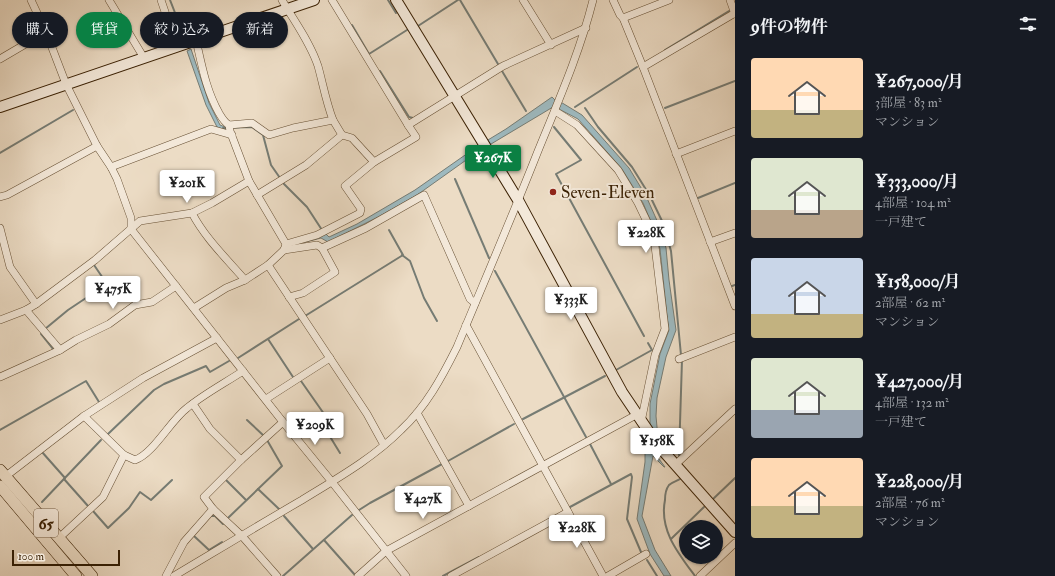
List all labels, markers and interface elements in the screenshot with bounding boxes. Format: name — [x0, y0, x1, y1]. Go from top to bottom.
chip: 購入 — [12, 12, 68, 48]
chip: 賃貸 — [76, 12, 132, 48]
chip: 絞り込み — [140, 12, 224, 48]
chip: 新着 — [232, 12, 288, 48]
icon: filters — [1017, 13, 1039, 35]
text: 9件の物件 — [751, 16, 828, 37]
text: ¥267,000/月 — [875, 71, 964, 92]
icon: home — [783, 74, 831, 122]
text: 3部屋 · 83 m² — [875, 95, 942, 111]
text: マンション — [875, 114, 939, 130]
pin: ¥267K — [465, 145, 521, 179]
text: ¥267K — [474, 150, 512, 166]
pin: ¥201K — [159, 170, 215, 204]
text: ¥333,000/月 — [875, 171, 959, 192]
icon: home — [783, 174, 831, 222]
text: ¥201K — [169, 175, 205, 191]
place label: Seven-Eleven — [561, 182, 655, 203]
marker: Seven-Eleven — [548, 187, 558, 197]
text: 4部屋 · 104 m² — [875, 195, 951, 211]
text: 一戸建て — [875, 214, 927, 230]
pin: ¥228K — [618, 220, 674, 254]
text: ¥228K — [627, 225, 665, 241]
text: ¥158,000/月 — [875, 271, 961, 292]
icon: home — [783, 274, 831, 322]
pin: ¥475K — [85, 276, 141, 310]
text: ¥475K — [94, 281, 132, 297]
pin: ¥333K — [543, 287, 599, 321]
text: ¥333K — [554, 292, 588, 308]
text: 2部屋 · 62 m² — [875, 295, 945, 311]
text: マンション — [875, 314, 939, 330]
text: ¥427,000/月 — [875, 371, 965, 392]
icon: home — [783, 374, 831, 422]
text: 4部屋 · 132 m² — [875, 395, 949, 411]
pin: ¥209K — [287, 412, 343, 446]
text: 一戸建て — [875, 414, 927, 430]
text: ¥209K — [296, 417, 334, 433]
pin: ¥158K — [629, 428, 685, 462]
text: ¥158K — [639, 433, 675, 449]
text: ¥228,000/月 — [875, 471, 965, 492]
icon: home — [783, 474, 831, 522]
pin: ¥427K — [395, 486, 451, 520]
text: ¥427K — [404, 491, 442, 507]
text: 2部屋 · 76 m² — [875, 495, 945, 511]
road number: 65 — [34, 509, 58, 537]
text: マンション — [875, 514, 939, 530]
pin: ¥228K — [549, 515, 605, 549]
text: ¥228K — [558, 520, 596, 536]
map controls — [679, 520, 723, 564]
button: layers — [679, 520, 723, 564]
scale bar — [12, 548, 120, 567]
text: 100 m — [18, 550, 44, 563]

